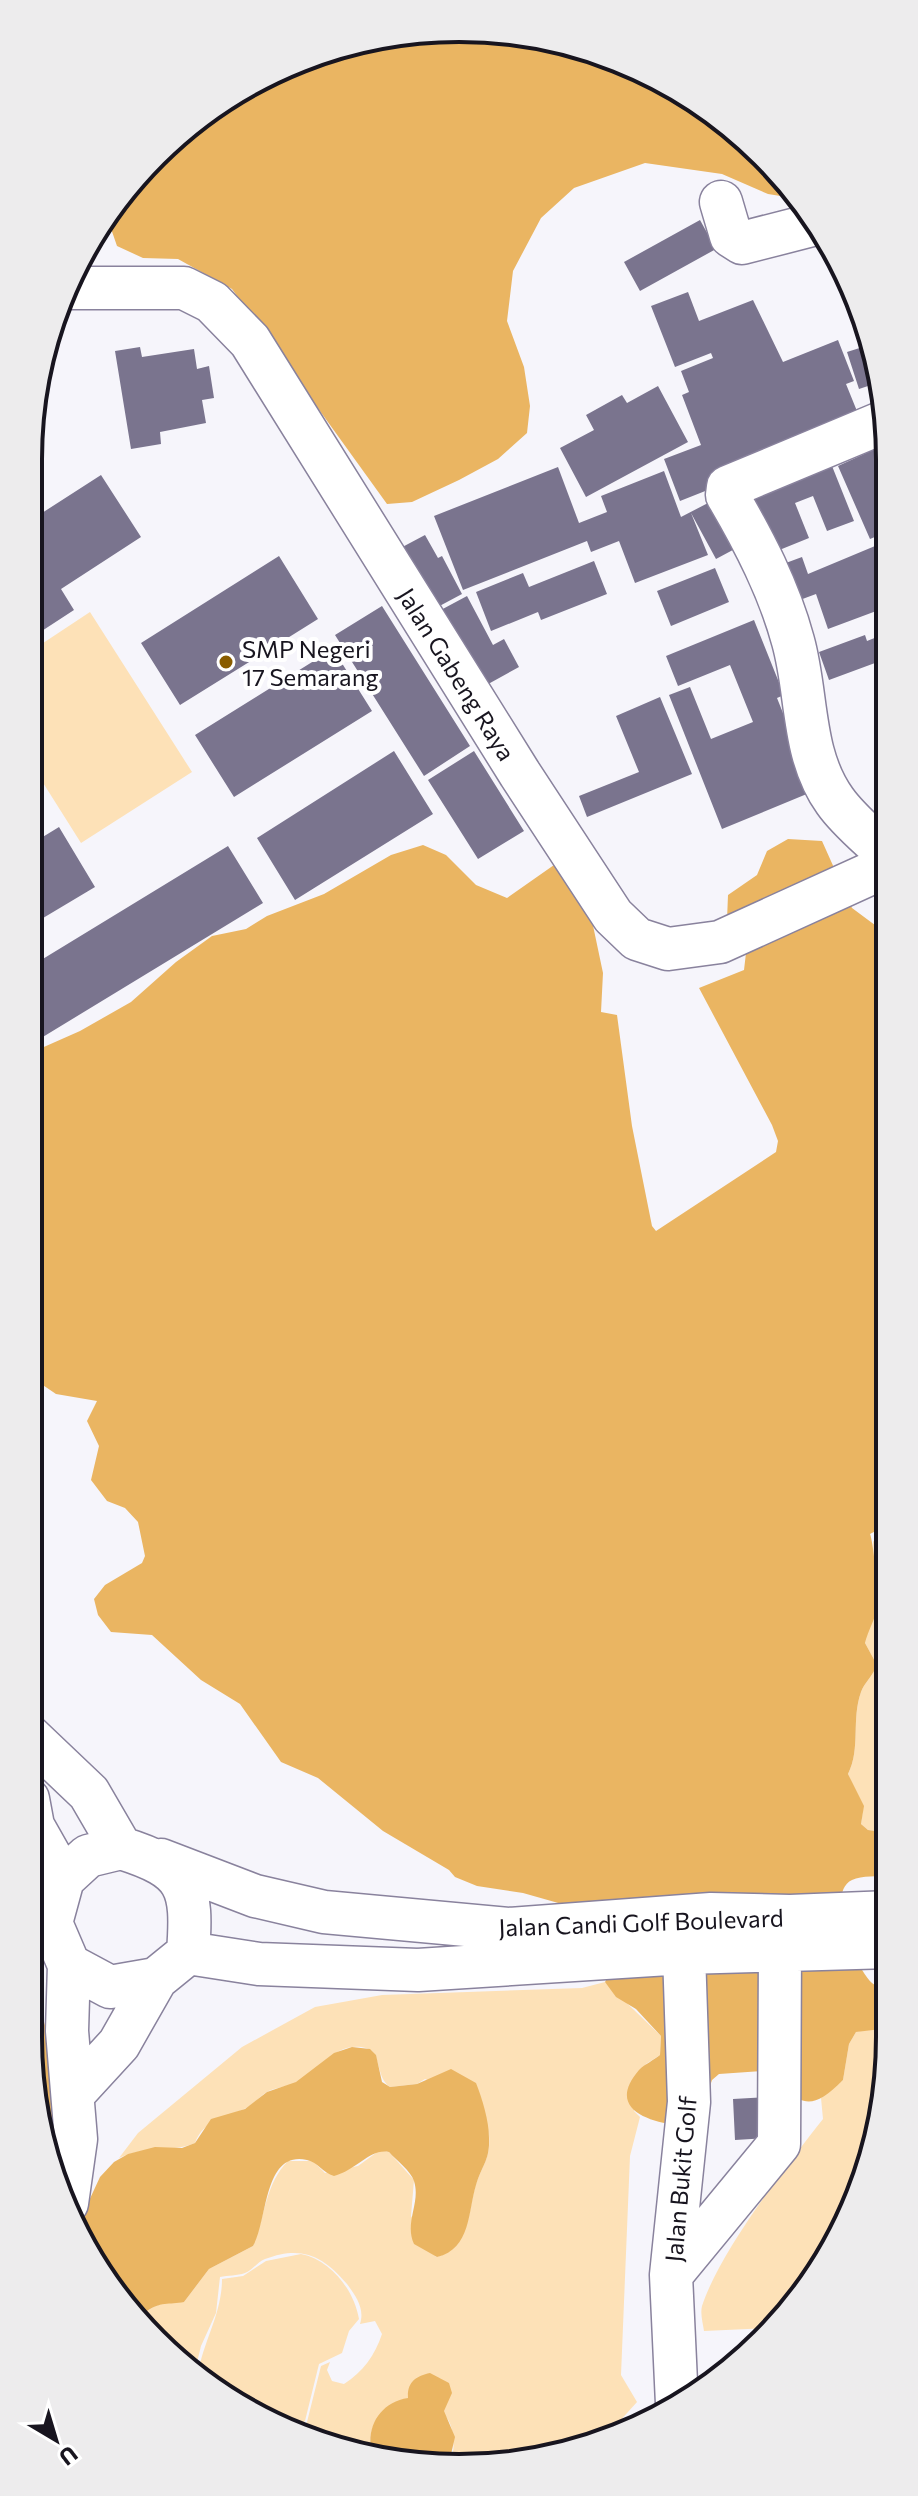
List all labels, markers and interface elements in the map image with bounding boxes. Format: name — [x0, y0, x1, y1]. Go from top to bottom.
street label: Jalan Gabeng Raya — [392, 582, 522, 766]
place label: SMP Negeri 17 Semarang — [242, 634, 378, 691]
marker: SMP Negeri 17 Semarang — [217, 653, 235, 671]
street label: Jalan Candi Golf Boulevard — [498, 1903, 784, 1941]
street label: Jalan Bukit Golf — [658, 2094, 702, 2263]
north arrow — [16, 2400, 96, 2480]
text: U — [54, 2441, 83, 2472]

